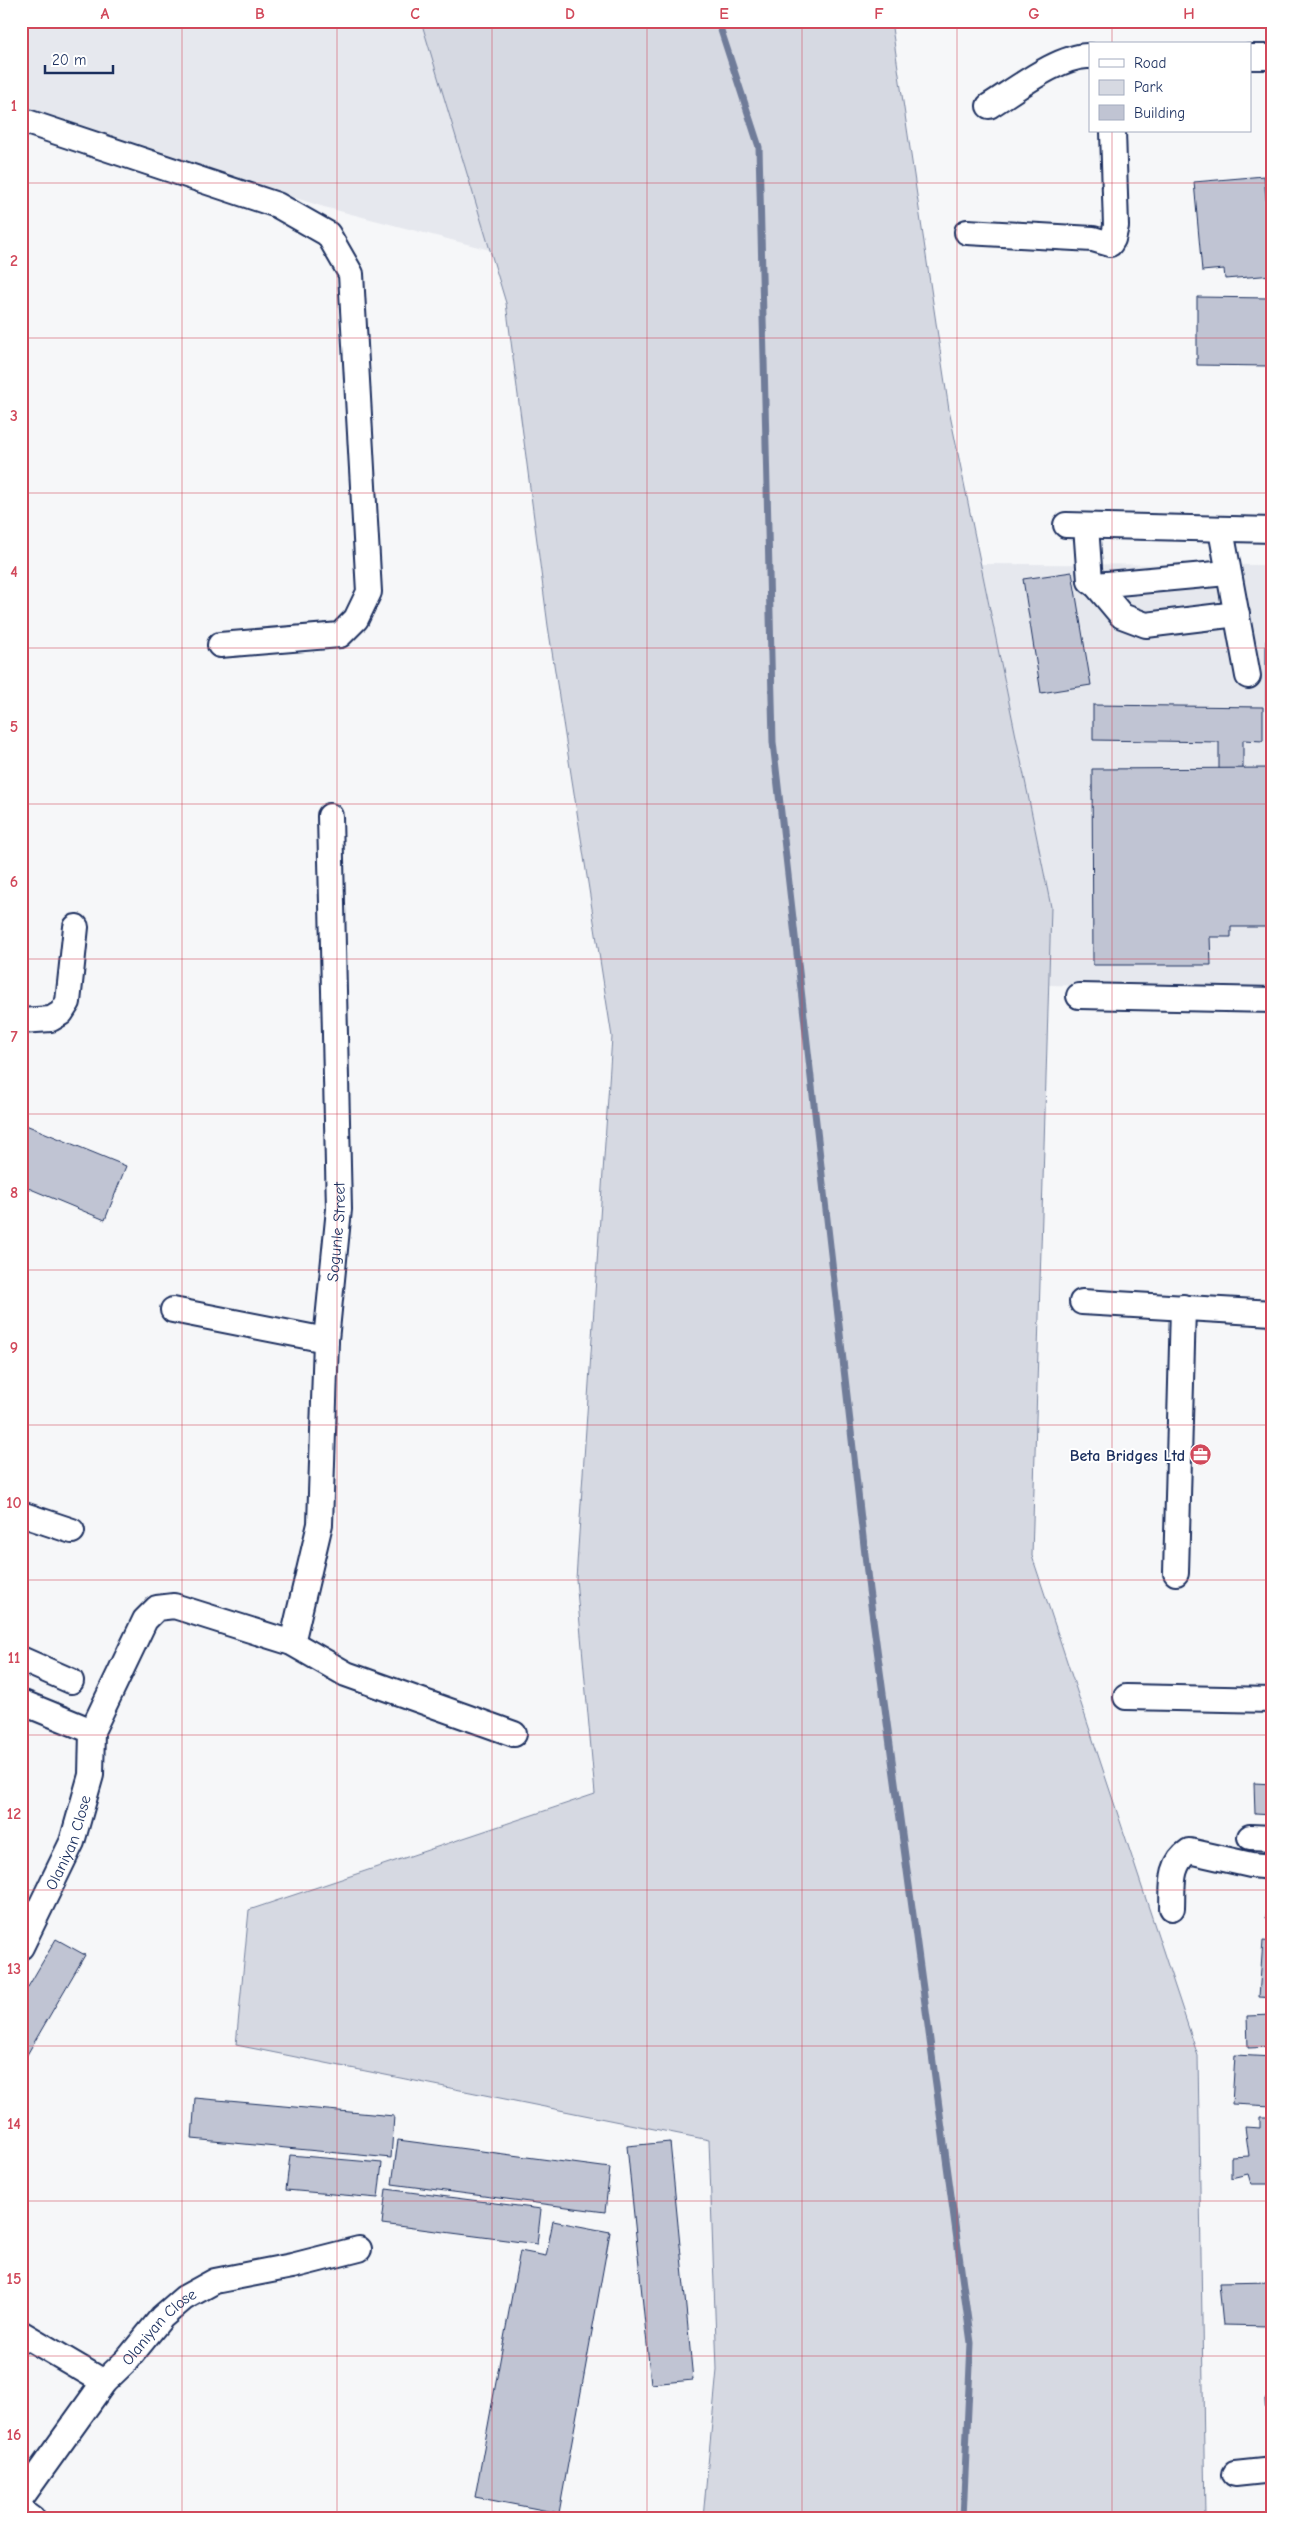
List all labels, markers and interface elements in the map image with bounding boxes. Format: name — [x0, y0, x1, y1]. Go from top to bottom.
text: A — [101, 5, 110, 23]
text: B — [255, 5, 265, 23]
text: C — [410, 5, 420, 23]
text: D — [565, 5, 575, 23]
text: E — [719, 5, 729, 23]
text: F — [874, 5, 884, 23]
text: G — [1028, 5, 1040, 23]
text: H — [1183, 5, 1195, 23]
scale bar — [45, 42, 112, 74]
legend — [1089, 42, 1252, 132]
text: 20 m — [52, 51, 86, 69]
text: Road — [1134, 54, 1166, 72]
text: Park — [1134, 78, 1163, 96]
text: 1 — [11, 97, 17, 115]
text: Building — [1134, 104, 1185, 122]
text: 2 — [10, 252, 18, 270]
text: 3 — [10, 407, 18, 425]
text: 4 — [10, 563, 18, 581]
text: 5 — [10, 718, 18, 736]
text: 6 — [10, 873, 18, 891]
text: 7 — [10, 1028, 18, 1046]
street label: Sogunle Street — [324, 1181, 349, 1283]
text: 8 — [10, 1184, 18, 1202]
text: 9 — [10, 1339, 18, 1357]
office icon: Beta Bridges Ltd — [1189, 1443, 1213, 1467]
place label: Beta Bridges Ltd — [1070, 1447, 1185, 1465]
text: 10 — [6, 1494, 22, 1512]
text: 11 — [8, 1649, 20, 1667]
street label: Olaniyan Close — [42, 1793, 95, 1893]
text: 12 — [7, 1805, 21, 1823]
text: 13 — [7, 1960, 21, 1978]
text: 14 — [7, 2115, 21, 2133]
text: 15 — [7, 2270, 21, 2288]
street label: Olaniyan Close — [119, 2285, 199, 2369]
text: 16 — [7, 2426, 21, 2444]

